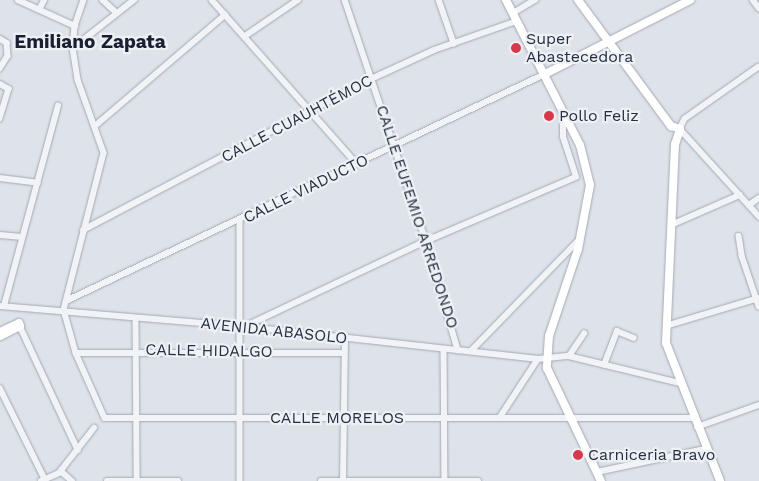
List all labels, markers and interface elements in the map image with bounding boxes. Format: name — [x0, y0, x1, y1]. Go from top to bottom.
place label: Super Abastecedora — [526, 29, 633, 67]
district label: Emiliano Zapata — [14, 31, 166, 53]
marker: Super Abastecedora — [510, 42, 522, 54]
street label: CALLE CUAUHTÉMOC — [218, 71, 376, 167]
street label: CALLE EUFEMIO ARREDONDO — [372, 103, 462, 331]
place label: Pollo Feliz — [559, 106, 639, 126]
marker: Pollo Feliz — [543, 110, 555, 122]
street label: CALLE VIADUCTO — [240, 150, 372, 228]
street label: AVENIDA ABASOLO — [199, 314, 349, 348]
street label: CALLE HIDALGO — [145, 340, 273, 362]
street label: CALLE MORELOS — [270, 408, 404, 428]
place label: Carniceria Bravo — [588, 445, 716, 465]
marker: Carniceria Bravo — [572, 449, 584, 461]

